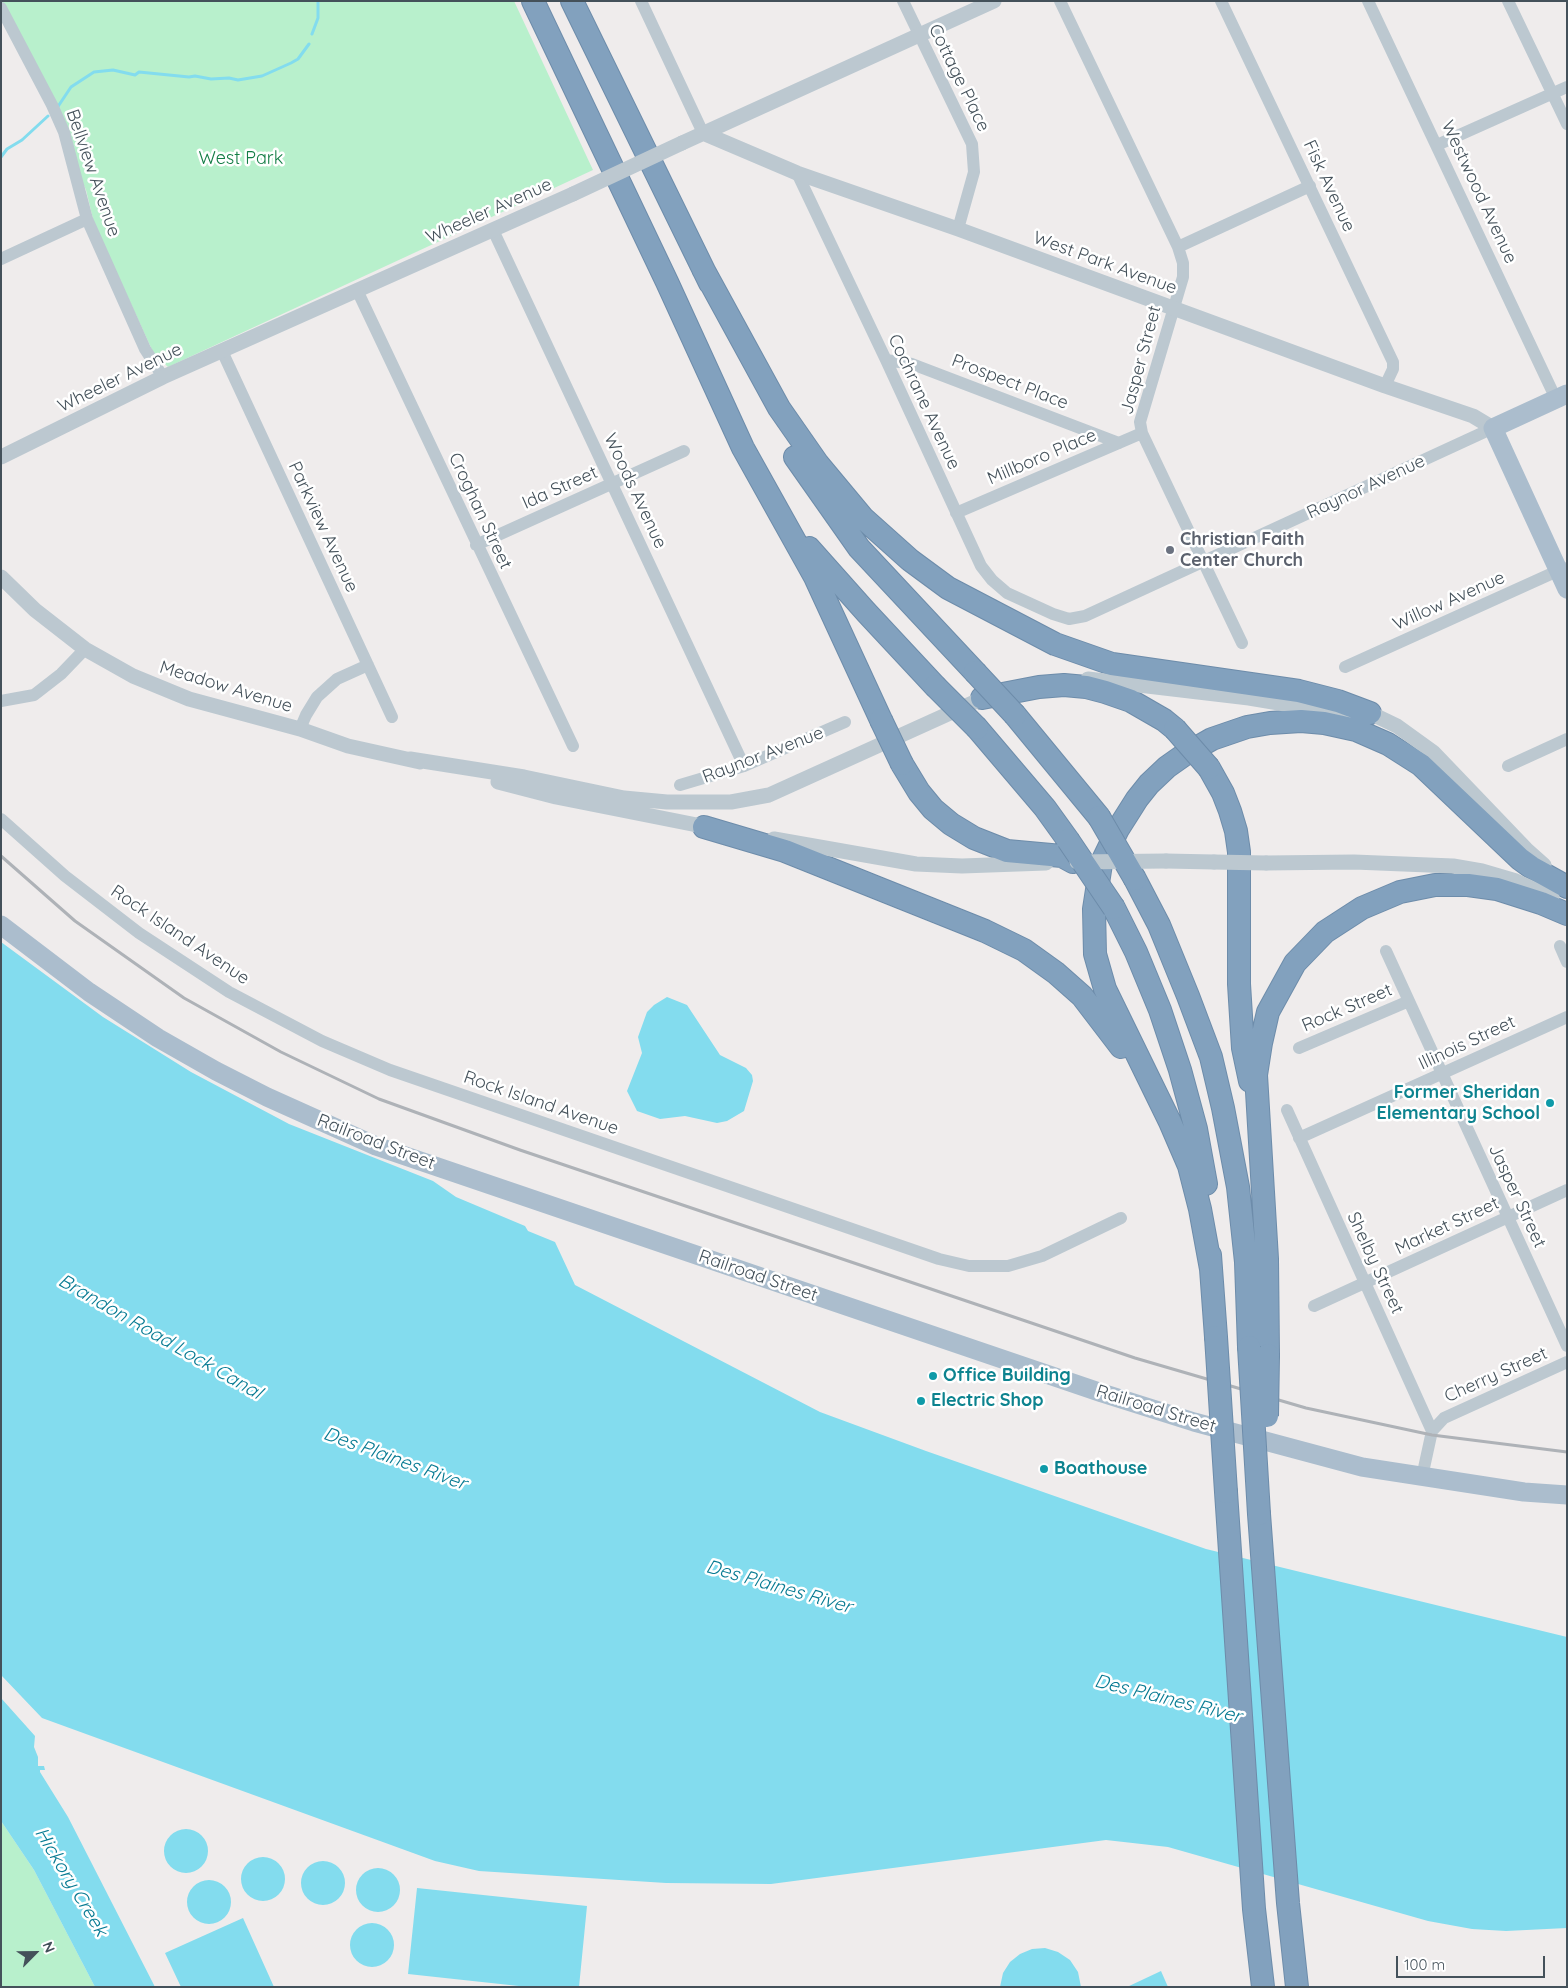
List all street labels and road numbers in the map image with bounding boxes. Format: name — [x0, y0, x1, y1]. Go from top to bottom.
street label: Cottage Place — [924, 21, 994, 135]
street label: Bellview Avenue — [61, 106, 125, 240]
street label: Westwood Avenue — [1436, 117, 1522, 267]
street label: Fisk Avenue — [1298, 137, 1360, 235]
street label: Wheeler Avenue — [423, 174, 555, 248]
street label: West Park Avenue — [1030, 227, 1180, 299]
street label: Jasper Street — [1116, 303, 1166, 417]
street label: Cochrane Avenue — [883, 331, 965, 473]
street label: Wheeler Avenue — [54, 339, 186, 417]
street label: Prospect Place — [949, 350, 1071, 414]
street label: Millboro Place — [984, 424, 1100, 490]
street label: Woods Avenue — [599, 430, 671, 552]
street label: Croghan Street — [444, 449, 516, 573]
street label: Raynor Avenue — [1303, 450, 1429, 524]
street label: Parkview Avenue — [283, 458, 363, 596]
street label: Ida Street — [519, 462, 601, 514]
street label: Willow Avenue — [1390, 567, 1508, 635]
street label: Meadow Avenue — [157, 657, 295, 717]
street label: Raynor Avenue — [699, 722, 827, 788]
street label: Rock Island Avenue — [107, 881, 253, 989]
street label: Rock Street — [1299, 979, 1395, 1037]
street label: Illinois Street — [1415, 1011, 1519, 1075]
street label: Rock Island Avenue — [461, 1066, 621, 1140]
street label: Railroad Street — [314, 1110, 438, 1174]
street label: Jasper Street — [1484, 1141, 1550, 1251]
street label: Market Street — [1392, 1192, 1502, 1260]
street label: Shelby Street — [1342, 1209, 1408, 1317]
street label: Railroad Street — [696, 1246, 820, 1306]
street label: Cherry Street — [1441, 1343, 1551, 1407]
street label: Railroad Street — [1093, 1380, 1219, 1438]

